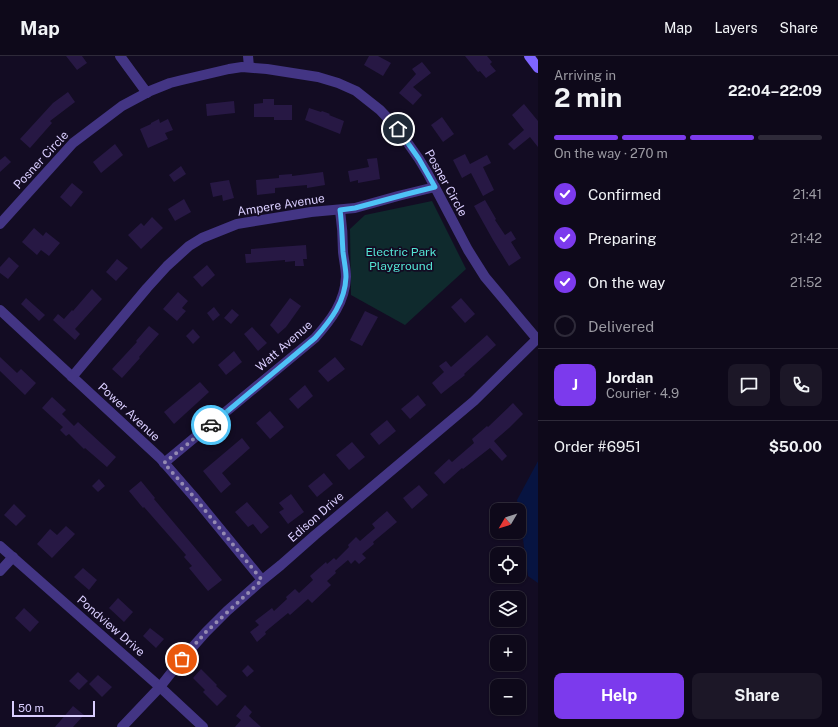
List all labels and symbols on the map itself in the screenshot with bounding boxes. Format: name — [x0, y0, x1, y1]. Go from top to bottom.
pin — [381, 112, 415, 146]
street label: Posner Circle — [11, 128, 72, 192]
street label: Posner Circle — [422, 147, 470, 219]
street label: Ampere Avenue — [236, 191, 326, 219]
park label: Electric Park Playground — [366, 245, 437, 273]
street label: Watt Avenue — [253, 318, 315, 374]
street label: Power Avenue — [95, 380, 163, 444]
courier — [191, 405, 231, 445]
street label: Edison Drive — [285, 489, 347, 545]
north arrow — [490, 503, 526, 539]
street label: Pondview Drive — [74, 593, 148, 659]
pin — [165, 642, 199, 676]
scale bar — [12, 699, 95, 718]

